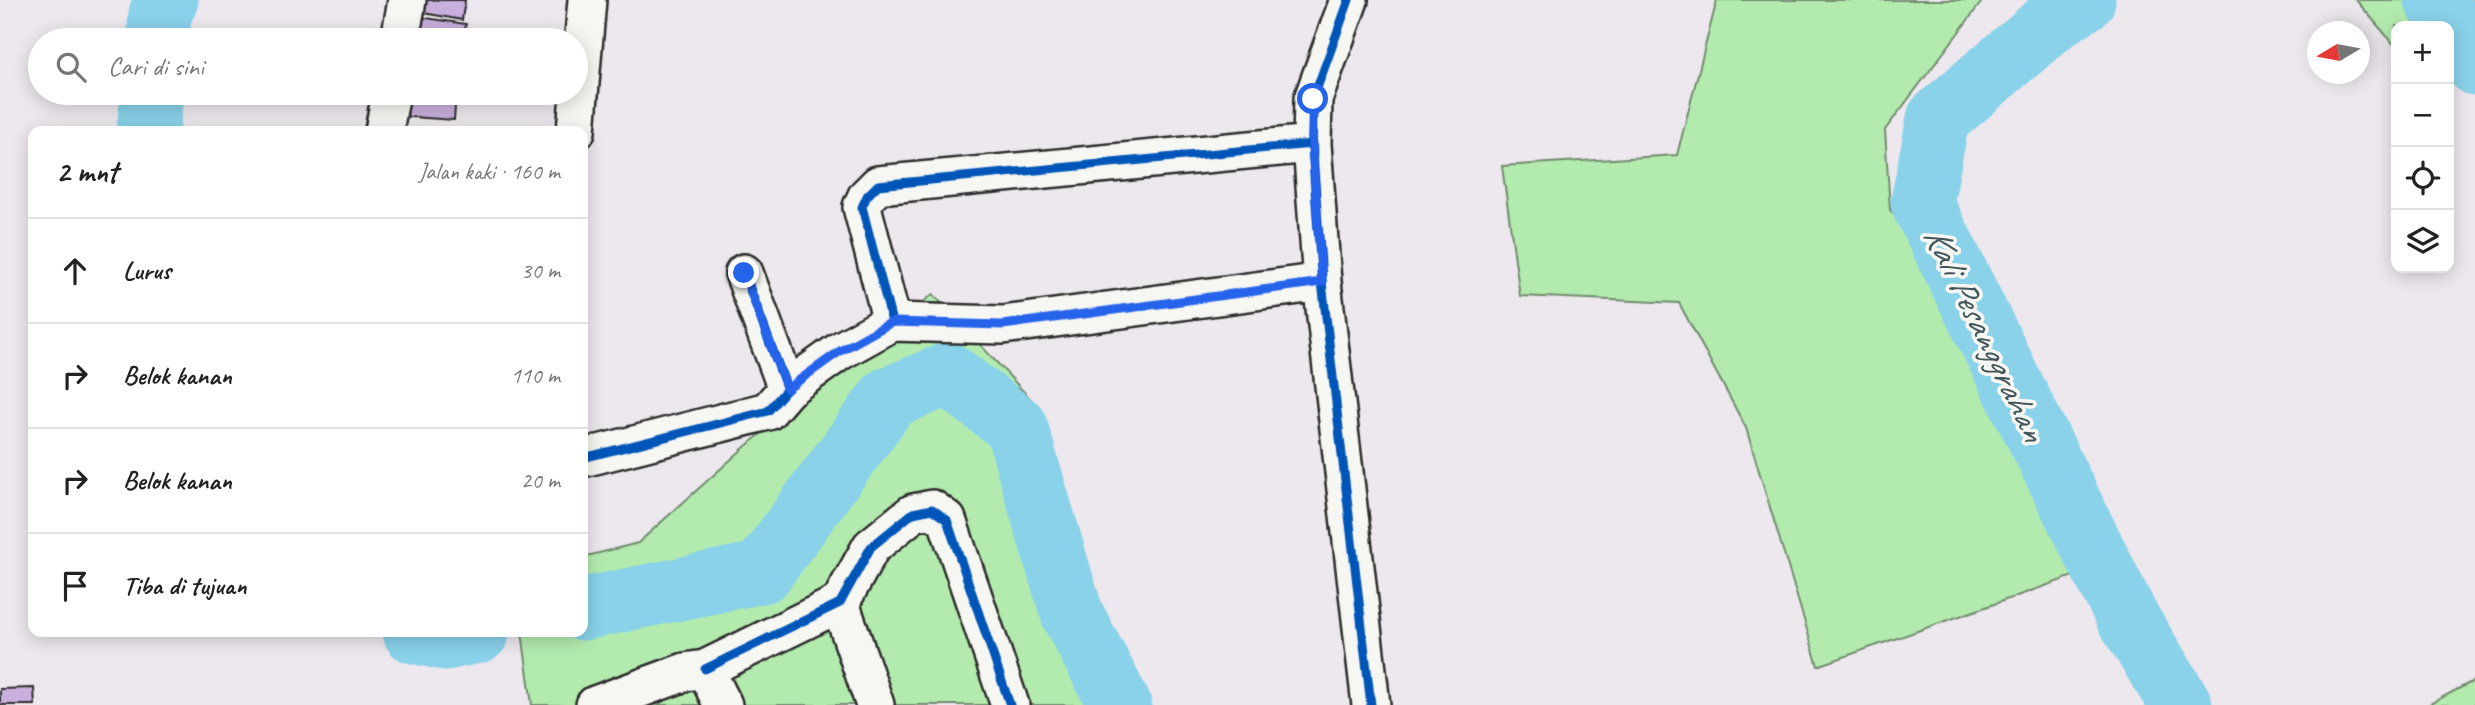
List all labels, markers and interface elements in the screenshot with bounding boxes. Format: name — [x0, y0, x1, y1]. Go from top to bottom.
north arrow — [2307, 21, 2370, 84]
map controls — [2391, 21, 2454, 273]
button: + — [2391, 21, 2454, 84]
search box — [28, 28, 588, 105]
icon: search — [52, 48, 90, 86]
text: Cari di sini — [108, 50, 204, 83]
route start — [1297, 83, 1328, 114]
button: − — [2391, 84, 2454, 147]
button: locate — [2391, 147, 2454, 210]
text: 2 mnt — [56, 153, 118, 191]
text: Jalan kaki · 160 m — [418, 157, 560, 186]
button: layers — [2391, 210, 2454, 273]
water label: Kali Pesanggrahan — [1913, 218, 2059, 451]
icon: ahead — [56, 252, 94, 290]
text: Lurus — [123, 254, 171, 287]
text: 30 m — [521, 256, 560, 285]
route end — [728, 257, 759, 288]
icon: right — [56, 357, 94, 395]
text: Belok kanan — [123, 359, 232, 392]
text: 110 m — [511, 361, 560, 390]
icon: right — [56, 462, 94, 500]
text: Belok kanan — [123, 464, 232, 497]
text: 20 m — [521, 466, 560, 495]
icon: arrive — [56, 567, 94, 605]
text: Tiba di tujuan — [123, 569, 247, 602]

